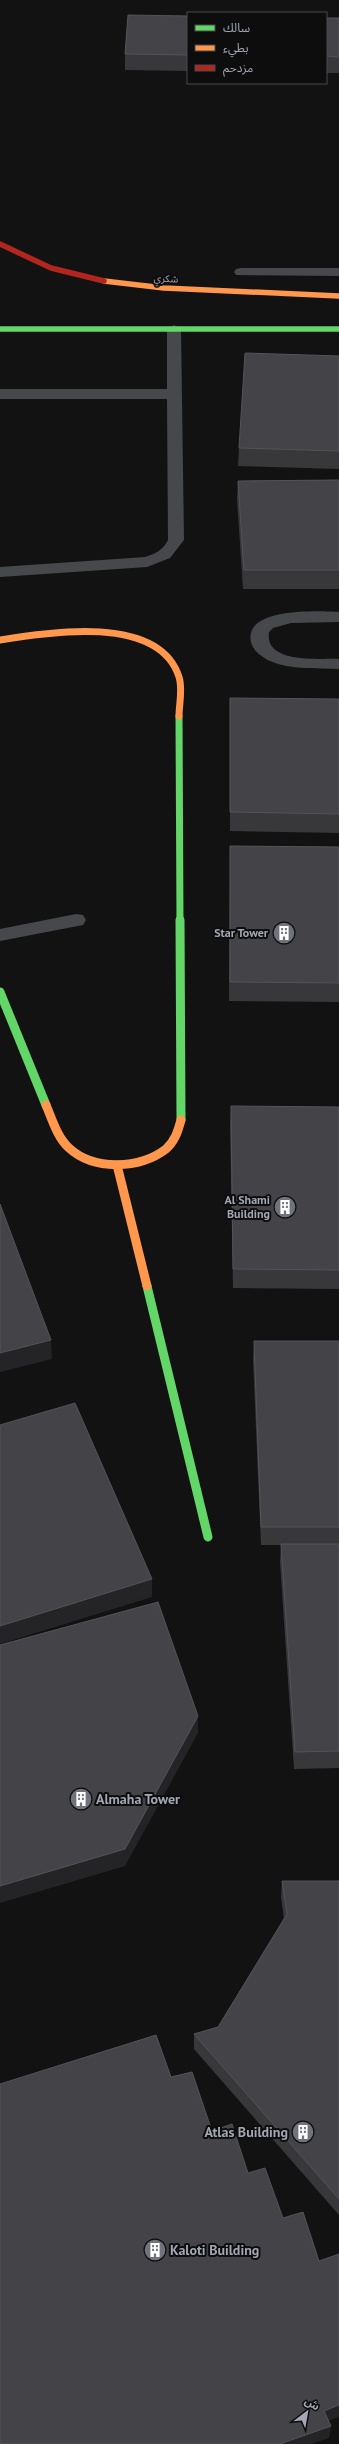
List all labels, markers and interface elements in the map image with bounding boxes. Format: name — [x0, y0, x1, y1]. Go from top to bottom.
legend — [187, 12, 327, 84]
text: سالك — [223, 20, 250, 35]
text: بطيء — [223, 40, 249, 58]
text: مزدحم — [223, 60, 253, 77]
street label: شكري — [153, 271, 179, 287]
building icon: Star Tower — [271, 920, 297, 946]
place label: Star Tower — [214, 925, 269, 940]
place label: Al Shami Building — [224, 1192, 270, 1221]
building icon: Al Shami Building — [272, 1194, 298, 1220]
building icon: Almaha Tower — [68, 1786, 94, 1812]
place label: Almaha Tower — [96, 1790, 180, 1808]
building icon: Atlas Building — [290, 2119, 316, 2145]
place label: Atlas Building — [204, 2123, 288, 2141]
building icon: Kaloti Building — [142, 2237, 168, 2263]
place label: Kaloti Building — [170, 2241, 259, 2259]
north arrow — [287, 2392, 327, 2432]
text: ش — [302, 2394, 322, 2413]

